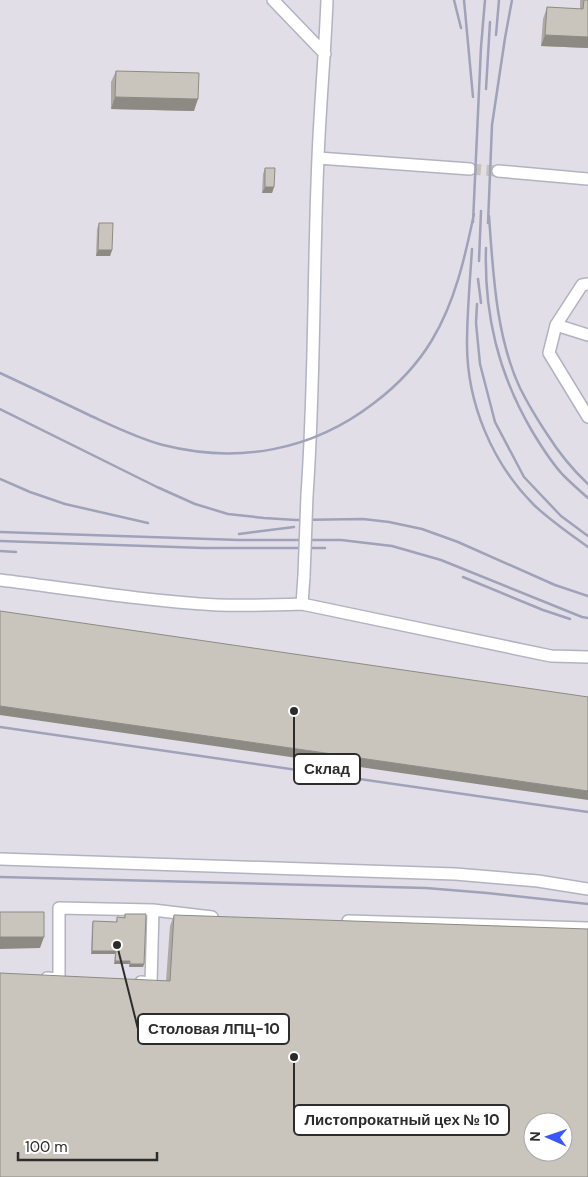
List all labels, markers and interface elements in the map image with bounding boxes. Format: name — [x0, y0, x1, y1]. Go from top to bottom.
callout: Склад — [294, 754, 360, 784]
text: Склад — [304, 759, 350, 779]
callout: Столовая ЛПЦ-10 — [138, 1014, 289, 1044]
text: Столовая ЛПЦ-10 — [148, 1019, 280, 1039]
callout: Листопрокатный цех № 10 — [294, 1105, 509, 1135]
text: Листопрокатный цех № 10 — [304, 1110, 500, 1130]
north arrow — [523, 1112, 573, 1162]
scale bar — [18, 1130, 156, 1162]
text: N — [526, 1131, 544, 1142]
text: 100 m — [25, 1137, 68, 1157]

